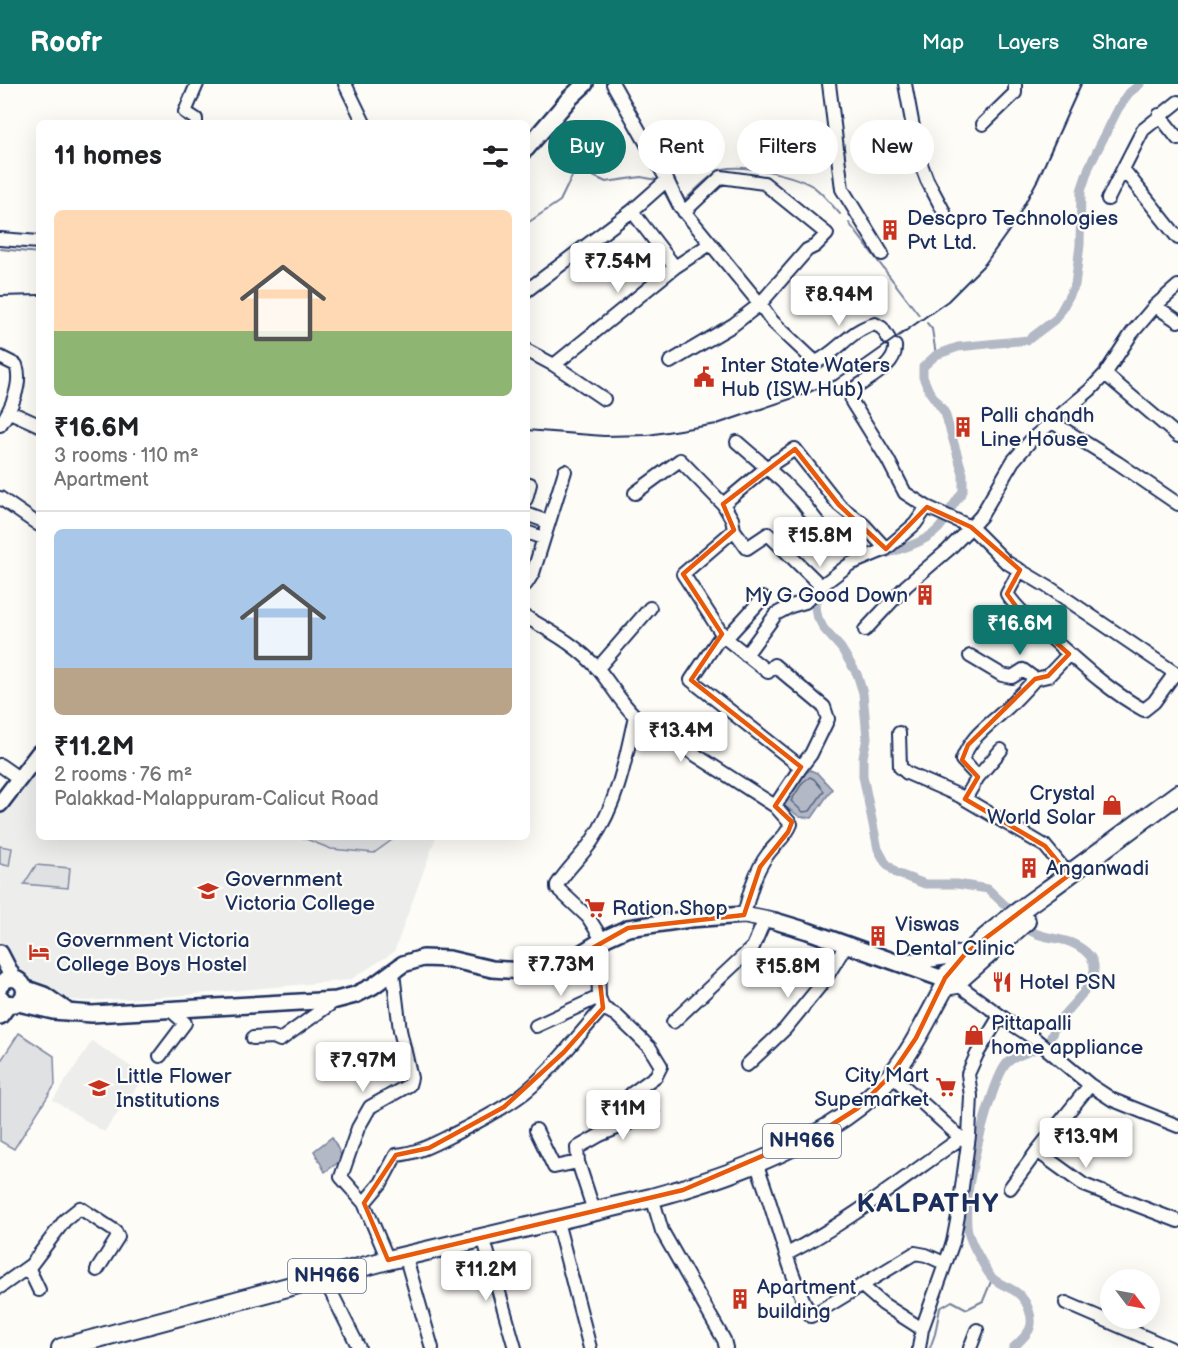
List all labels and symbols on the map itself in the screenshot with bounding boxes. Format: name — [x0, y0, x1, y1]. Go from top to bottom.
place label: Descpro Technologies Pvt Ltd. — [907, 206, 1118, 255]
building icon: Descpro Technologies Pvt Ltd. — [878, 218, 902, 242]
pin: ₹7.54M — [569, 243, 667, 294]
pin: ₹8.94M — [790, 276, 888, 327]
place label: Inter State Waters Hub (ISW Hub) — [721, 353, 890, 402]
public building icon: Inter State Waters Hub (ISW Hub) — [692, 365, 716, 389]
place label: Palli chandh Line House — [980, 403, 1094, 452]
building icon: Palli chandh Line House — [951, 415, 975, 439]
pin: ₹15.8M — [771, 517, 869, 568]
place label: My G Good Down — [745, 583, 908, 608]
building icon: My G Good Down — [913, 583, 937, 607]
pin: ₹16.6M — [971, 605, 1069, 656]
pin: ₹13.4M — [632, 712, 730, 763]
place label: Crystal World Solar — [987, 781, 1095, 830]
shop icon: Crystal World Solar — [1100, 793, 1124, 817]
building icon: Anganwadi — [1017, 856, 1041, 880]
place label: Anganwadi — [1046, 856, 1149, 881]
place label: Government Victoria College — [225, 867, 375, 916]
school or university icon: Government Victoria College — [196, 879, 220, 903]
supermarket icon: Ration Shop — [583, 896, 607, 920]
place label: Ration Shop — [612, 896, 728, 921]
place label: Viswas Dental Clinic — [895, 912, 1015, 961]
building icon: Viswas Dental Clinic — [866, 924, 890, 948]
place label: Government Victoria College Boys Hostel — [56, 928, 250, 977]
hotel icon: Government Victoria College Boys Hostel — [27, 940, 51, 964]
pin: ₹7.73M — [512, 946, 610, 997]
pin: ₹15.8M — [739, 948, 837, 999]
restaurant icon: Hotel PSN — [990, 970, 1014, 994]
place label: Hotel PSN — [1019, 970, 1116, 995]
place label: Pittapalli home appliance — [991, 1011, 1143, 1060]
shop icon: Pittapalli home appliance — [962, 1023, 986, 1047]
pin: ₹7.97M — [314, 1042, 412, 1093]
place label: City Mart Supemarket — [814, 1063, 930, 1112]
place label: Little Flower Institutions — [116, 1064, 232, 1113]
supermarket icon: City Mart Supemarket — [934, 1075, 958, 1099]
school or university icon: Little Flower Institutions — [87, 1076, 111, 1100]
pin: ₹11M — [587, 1090, 659, 1141]
pin: ₹13.9M — [1037, 1118, 1135, 1169]
road number: NH966 — [763, 1124, 841, 1158]
district label: KALPATHY — [856, 1188, 1000, 1220]
pin: ₹11.2M — [437, 1251, 535, 1302]
road number: NH966 — [288, 1259, 366, 1293]
north arrow — [1100, 1269, 1160, 1329]
place label: Apartment building — [757, 1275, 857, 1324]
building icon: Apartment building — [728, 1287, 752, 1311]

